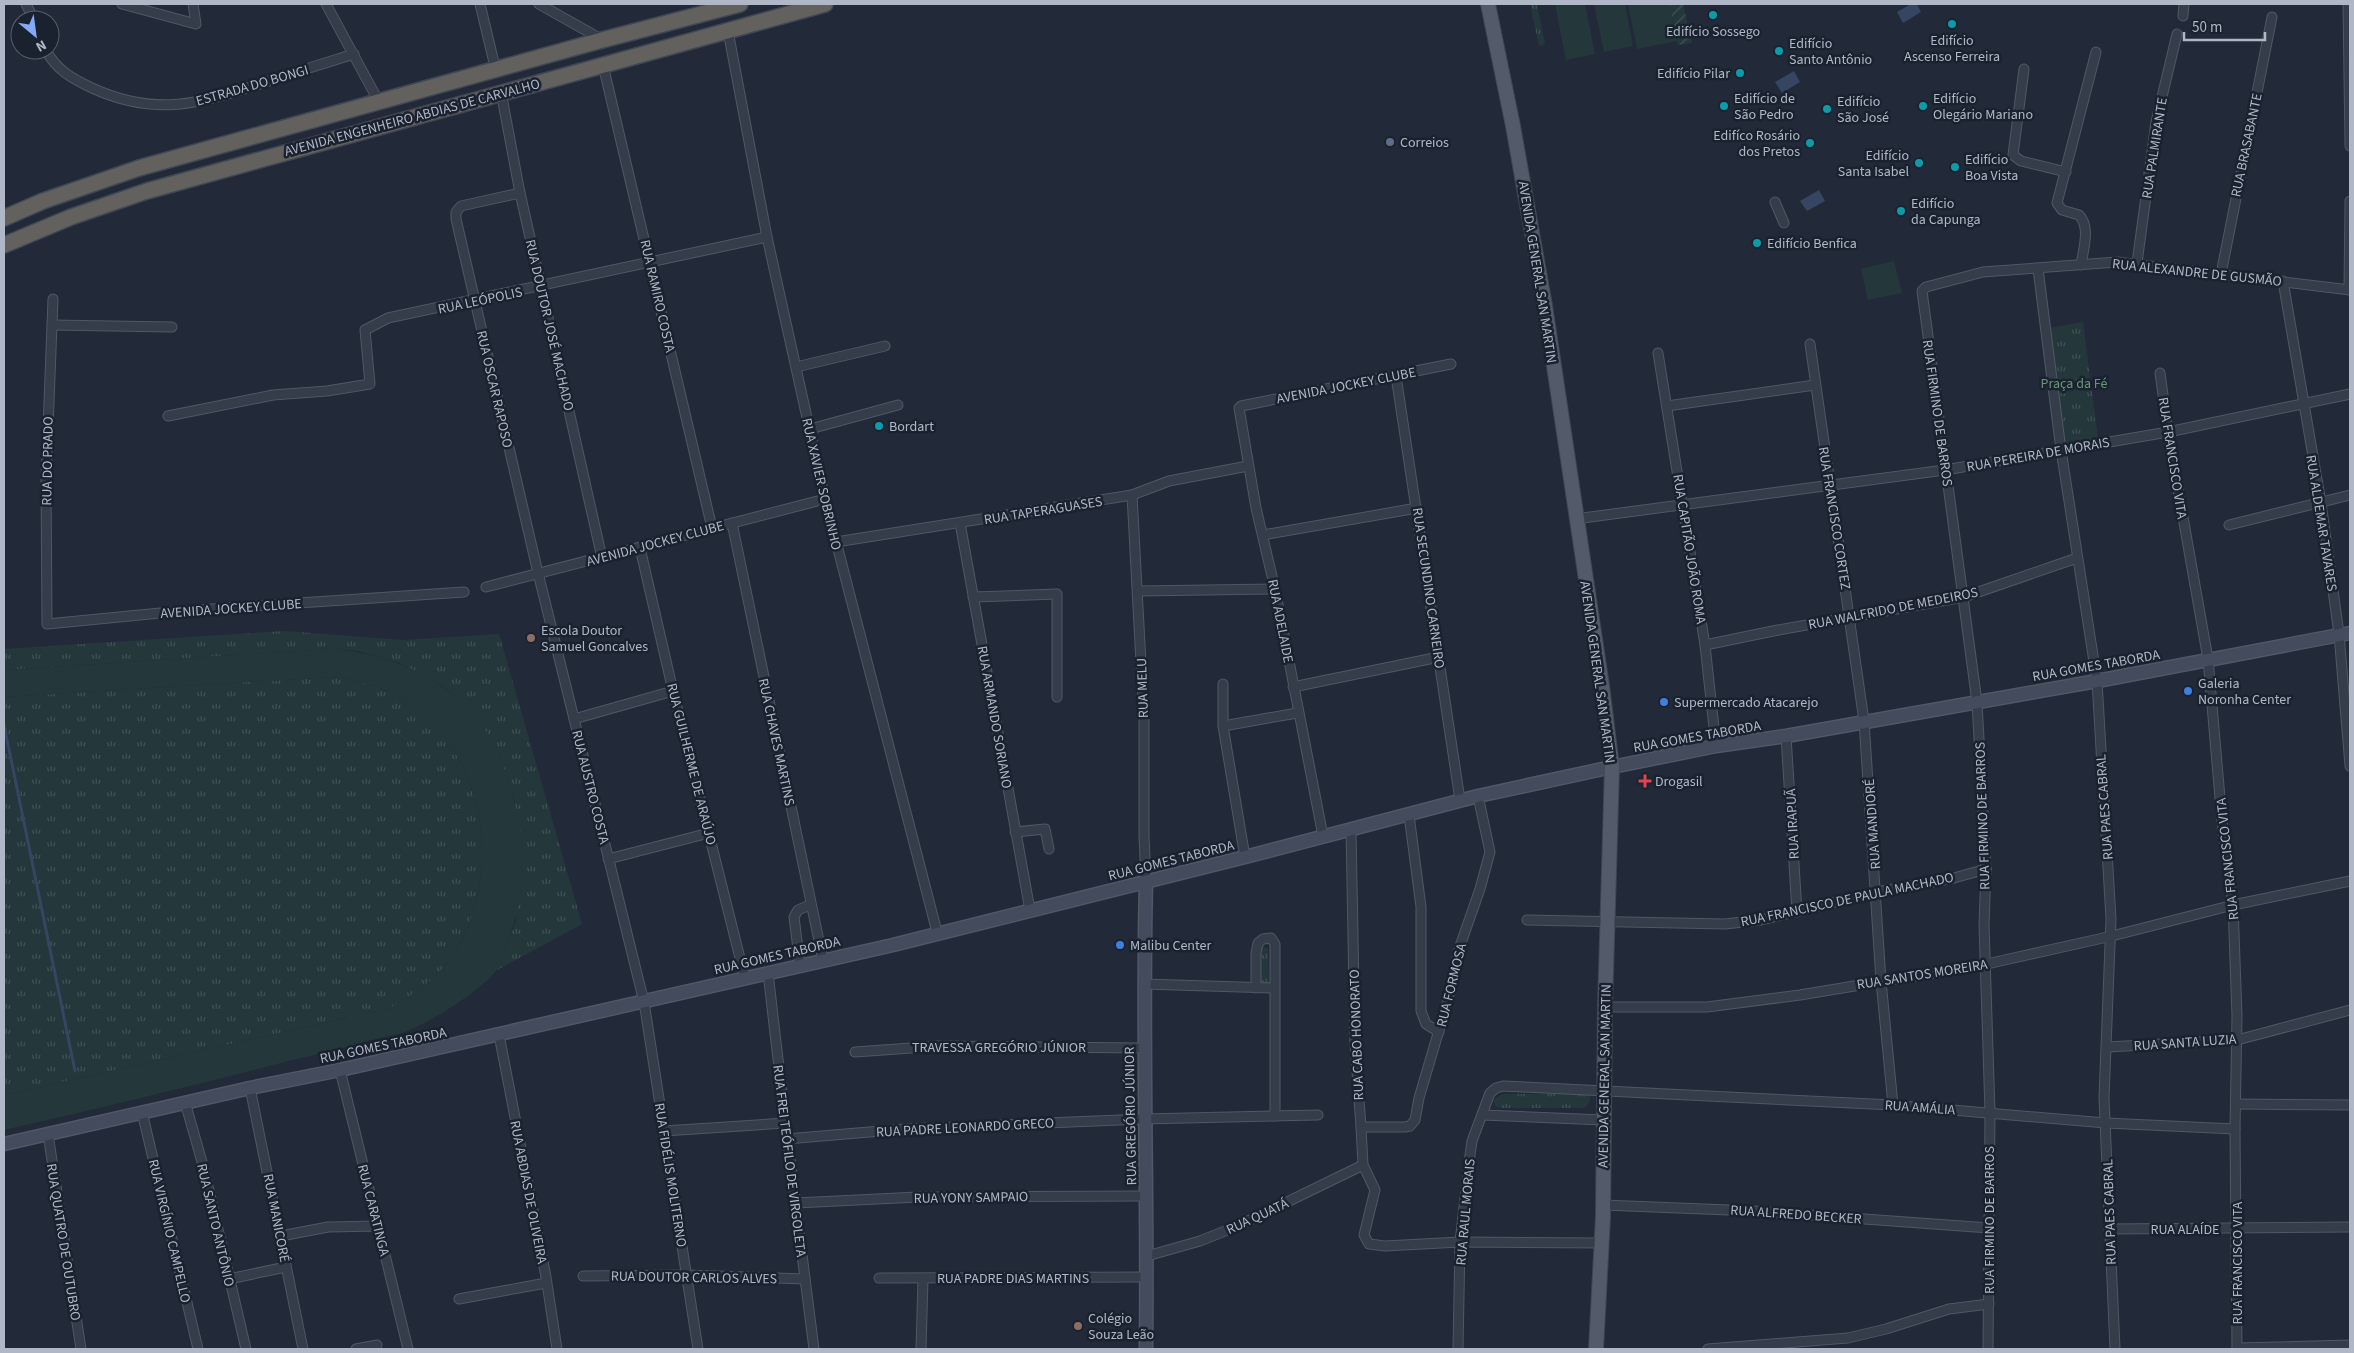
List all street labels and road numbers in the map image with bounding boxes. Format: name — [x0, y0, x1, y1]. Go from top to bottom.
street label: ESTRADA DO BONGI — [194, 60, 311, 112]
street label: AVENIDA ENGENHEIRO ABDIAS DE CARVALHO — [282, 74, 542, 162]
street label: RUA BRASABANTE — [2226, 91, 2268, 199]
street label: RUA PALMIRANTE — [2137, 96, 2173, 200]
street label: AVENIDA GENERAL SAN MARTIN — [1513, 180, 1561, 365]
street label: RUA DOUTOR JOSÉ MACHADO — [520, 238, 578, 413]
street label: RUA RAMIRO COSTA — [634, 238, 680, 355]
street label: RUA ALEXANDRE DE GUSMÃO — [2111, 254, 2283, 292]
street label: RUA LEÓPOLIS — [436, 282, 524, 320]
street label: RUA OSCAR RAPOSO — [471, 329, 517, 450]
street label: RUA FIRMINO DE BARROS — [1917, 338, 1957, 488]
street label: AVENIDA JOCKEY CLUBE — [1275, 363, 1418, 409]
street label: RUA FRANCISCO VITA — [2153, 396, 2192, 521]
street label: RUA DO PRADO — [37, 416, 59, 506]
street label: RUA XAVIER SOBRINHO — [796, 416, 846, 552]
street label: RUA PEREIRA DE MORAIS — [1965, 433, 2111, 477]
street label: RUA FRANCISCO CORTEZ — [1813, 445, 1855, 591]
street label: RUA ALDEMAR TAVARES — [2300, 453, 2342, 593]
street label: RUA CAPITÃO JOÃO ROMA — [1667, 473, 1711, 626]
street label: RUA TAPERAGUASES — [982, 492, 1104, 530]
street label: RUA SECUNDINO CARNEIRO — [1407, 506, 1449, 670]
street label: AVENIDA JOCKEY CLUBE — [584, 516, 726, 572]
street label: RUA ADELAIDE — [1262, 578, 1298, 665]
street label: AVENIDA GENERAL SAN MARTIN — [1574, 580, 1620, 765]
street label: RUA WALFRIDO DE MEDEIROS — [1807, 583, 1980, 635]
street label: AVENIDA JOCKEY CLUBE — [160, 594, 302, 624]
street label: RUA ARMANDO SORIANO — [972, 644, 1016, 790]
street label: RUA GOMES TABORDA — [2031, 645, 2162, 687]
street label: RUA MELU — [1132, 658, 1154, 718]
street label: RUA CHAVES MARTINS — [753, 677, 799, 808]
street label: RUA GUILHERME DE ARAÚJO — [661, 681, 721, 847]
street label: RUA GOMES TABORDA — [1632, 716, 1763, 758]
street label: RUA AUSTRO COSTA — [566, 728, 614, 847]
street label: RUA FIRMINO DE BARROS — [1970, 742, 1996, 890]
street label: RUA PAES CABRAL — [2091, 753, 2119, 860]
street label: RUA MANDIORÉ — [1860, 778, 1886, 870]
street label: RUA IRAPUÃ — [1781, 788, 1805, 860]
street label: RUA FRANCISCO VITA — [2212, 796, 2244, 921]
street label: RUA GOMES TABORDA — [1106, 836, 1237, 886]
street label: RUA FRANCISCO DE PAULA MACHADO — [1739, 868, 1956, 932]
street label: RUA GOMES TABORDA — [712, 932, 843, 980]
street label: RUA FORMOSA — [1432, 941, 1472, 1029]
street label: RUA SANTOS MOREIRA — [1855, 955, 1989, 995]
street label: RUA CABO HONORATO — [1345, 969, 1369, 1101]
street label: AVENIDA GENERAL SAN MARTIN — [1593, 984, 1617, 1168]
street label: RUA GOMES TABORDA — [318, 1023, 449, 1069]
street label: RUA SANTA LUZIA — [2133, 1029, 2237, 1057]
street label: TRAVESSA GREGÓRIO JÚNIOR — [912, 1038, 1086, 1058]
street label: RUA GREGÓRIO JÚNIOR — [1120, 1047, 1142, 1185]
street label: RUA FREI TEÓFILO DE VIRGOLETA — [767, 1064, 811, 1259]
street label: RUA AMÁLIA — [1884, 1096, 1956, 1120]
street label: RUA FIDÉLIS MOLITERNO — [649, 1102, 691, 1249]
street label: RUA PADRE LEONARDO GRECO — [875, 1113, 1055, 1143]
street label: RUA ABDIAS DE OLIVEIRA — [504, 1119, 552, 1266]
street label: RUA FIRMINO DE BARROS — [1980, 1146, 2000, 1294]
street label: RUA VIRGÍNIO CAMPELLO — [143, 1157, 195, 1305]
street label: RUA RAUL MORAIS — [1451, 1158, 1481, 1266]
street label: RUA PAES CABRAL — [2098, 1159, 2122, 1265]
street label: RUA QUATRO DE OUTUBRO — [41, 1162, 85, 1322]
street label: RUA SANTO ANTÔNIO — [191, 1162, 239, 1289]
street label: RUA CARATINGA — [352, 1162, 394, 1259]
street label: RUA MANICORÉ — [258, 1172, 294, 1264]
street label: RUA YONY SAMPAIO — [914, 1187, 1028, 1209]
street label: RUA QUATÁ — [1223, 1194, 1292, 1240]
street label: RUA ALFREDO BECKER — [1730, 1200, 1862, 1230]
street label: RUA FRANCISCO VITA — [2228, 1201, 2248, 1324]
street label: RUA ALAÍDE — [2151, 1220, 2219, 1240]
street label: RUA DOUTOR CARLOS ALVES — [611, 1267, 777, 1289]
street label: RUA PADRE DIAS MARTINS — [937, 1269, 1089, 1289]

